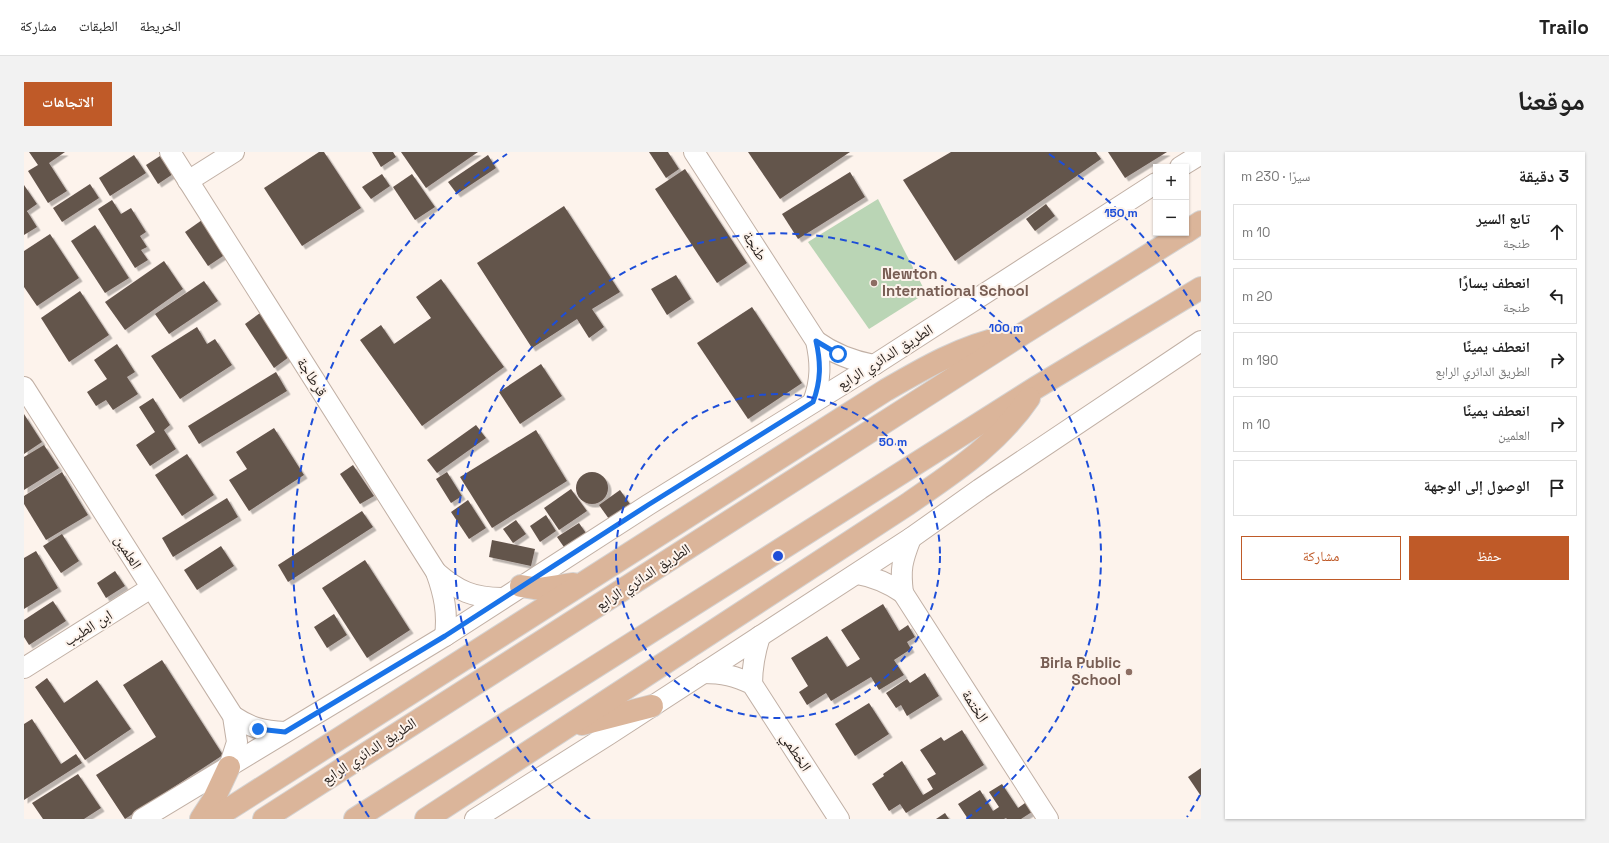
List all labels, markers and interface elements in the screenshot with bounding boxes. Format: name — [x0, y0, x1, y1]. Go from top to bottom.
text: Trailo — [1539, 15, 1589, 40]
text: مشاركة — [20, 17, 57, 35]
text: الطبقات — [79, 17, 118, 35]
text: الخريطة — [140, 17, 181, 35]
button: الاتجاهات — [24, 82, 112, 126]
text: موقعنا — [1517, 82, 1585, 118]
map controls — [1153, 164, 1189, 236]
button: + — [1153, 164, 1189, 200]
text: 3 دقيقة — [1519, 165, 1569, 187]
text: سيرًا · 230 m — [1241, 168, 1310, 185]
button: − — [1153, 200, 1189, 236]
text: 150 m — [1104, 205, 1138, 221]
text: تابع السير — [1476, 209, 1530, 228]
icon: ahead — [1546, 221, 1568, 243]
text: 10 m — [1242, 224, 1270, 241]
street label: طنجة — [739, 228, 772, 264]
text: طنجة — [1503, 235, 1530, 252]
place label: Newton International School — [882, 264, 1029, 300]
text: انعطف يسارًا — [1458, 273, 1530, 292]
marker: Newton International School — [869, 278, 879, 288]
icon: left — [1546, 285, 1568, 307]
text: 20 m — [1242, 288, 1273, 305]
text: طنجة — [1503, 299, 1530, 316]
street label: الطريق الدائري الرابع — [833, 320, 938, 396]
text: 100 m — [989, 320, 1023, 336]
text: انعطف يمينًا — [1463, 337, 1530, 356]
route start — [829, 345, 847, 363]
icon: right — [1546, 349, 1568, 371]
text: 190 m — [1242, 352, 1278, 369]
street label: قرطاجة — [293, 354, 332, 400]
text: الطريق الدائري الرابع — [1435, 363, 1530, 380]
text: انعطف يمينًا — [1463, 401, 1530, 420]
icon: right — [1546, 413, 1568, 435]
text: 10 m — [1242, 416, 1270, 433]
text: العلمين — [1498, 427, 1530, 444]
text: 50 m — [879, 434, 907, 450]
text: الوصول إلى الوجهة — [1424, 476, 1530, 495]
icon: arrive — [1546, 477, 1568, 499]
street label: العلمين — [110, 531, 146, 573]
button: مشاركة — [1241, 536, 1401, 580]
button: حفظ — [1409, 536, 1569, 580]
street label: الطريق الدائري الرابع — [592, 539, 695, 617]
centre of rings — [771, 549, 785, 563]
street label: ابن الطيب — [60, 605, 116, 651]
place label: Birla Public School — [1040, 653, 1121, 689]
marker: Birla Public School — [1124, 667, 1134, 677]
street label: الختمة — [958, 686, 993, 726]
street label: الطريق الدائري الرابع — [318, 713, 421, 791]
route end — [249, 720, 267, 738]
street label: الخطمي — [774, 729, 816, 776]

